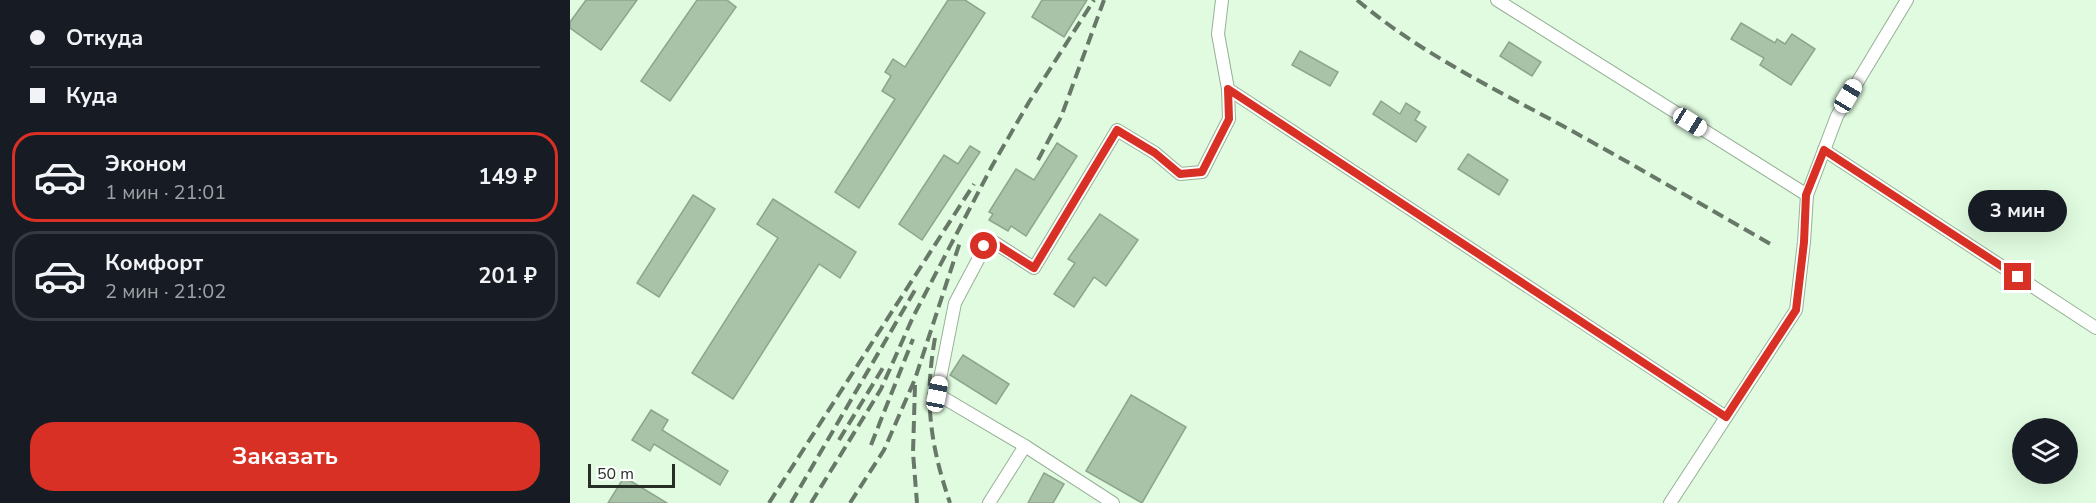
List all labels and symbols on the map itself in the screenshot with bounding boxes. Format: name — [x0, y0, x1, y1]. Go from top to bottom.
car — [1831, 76, 1865, 116]
car — [1670, 105, 1710, 139]
callout: 3 мин — [1968, 190, 2068, 232]
route start — [970, 232, 997, 259]
route end — [2004, 263, 2031, 290]
car — [925, 375, 949, 413]
scale bar — [588, 461, 675, 488]

